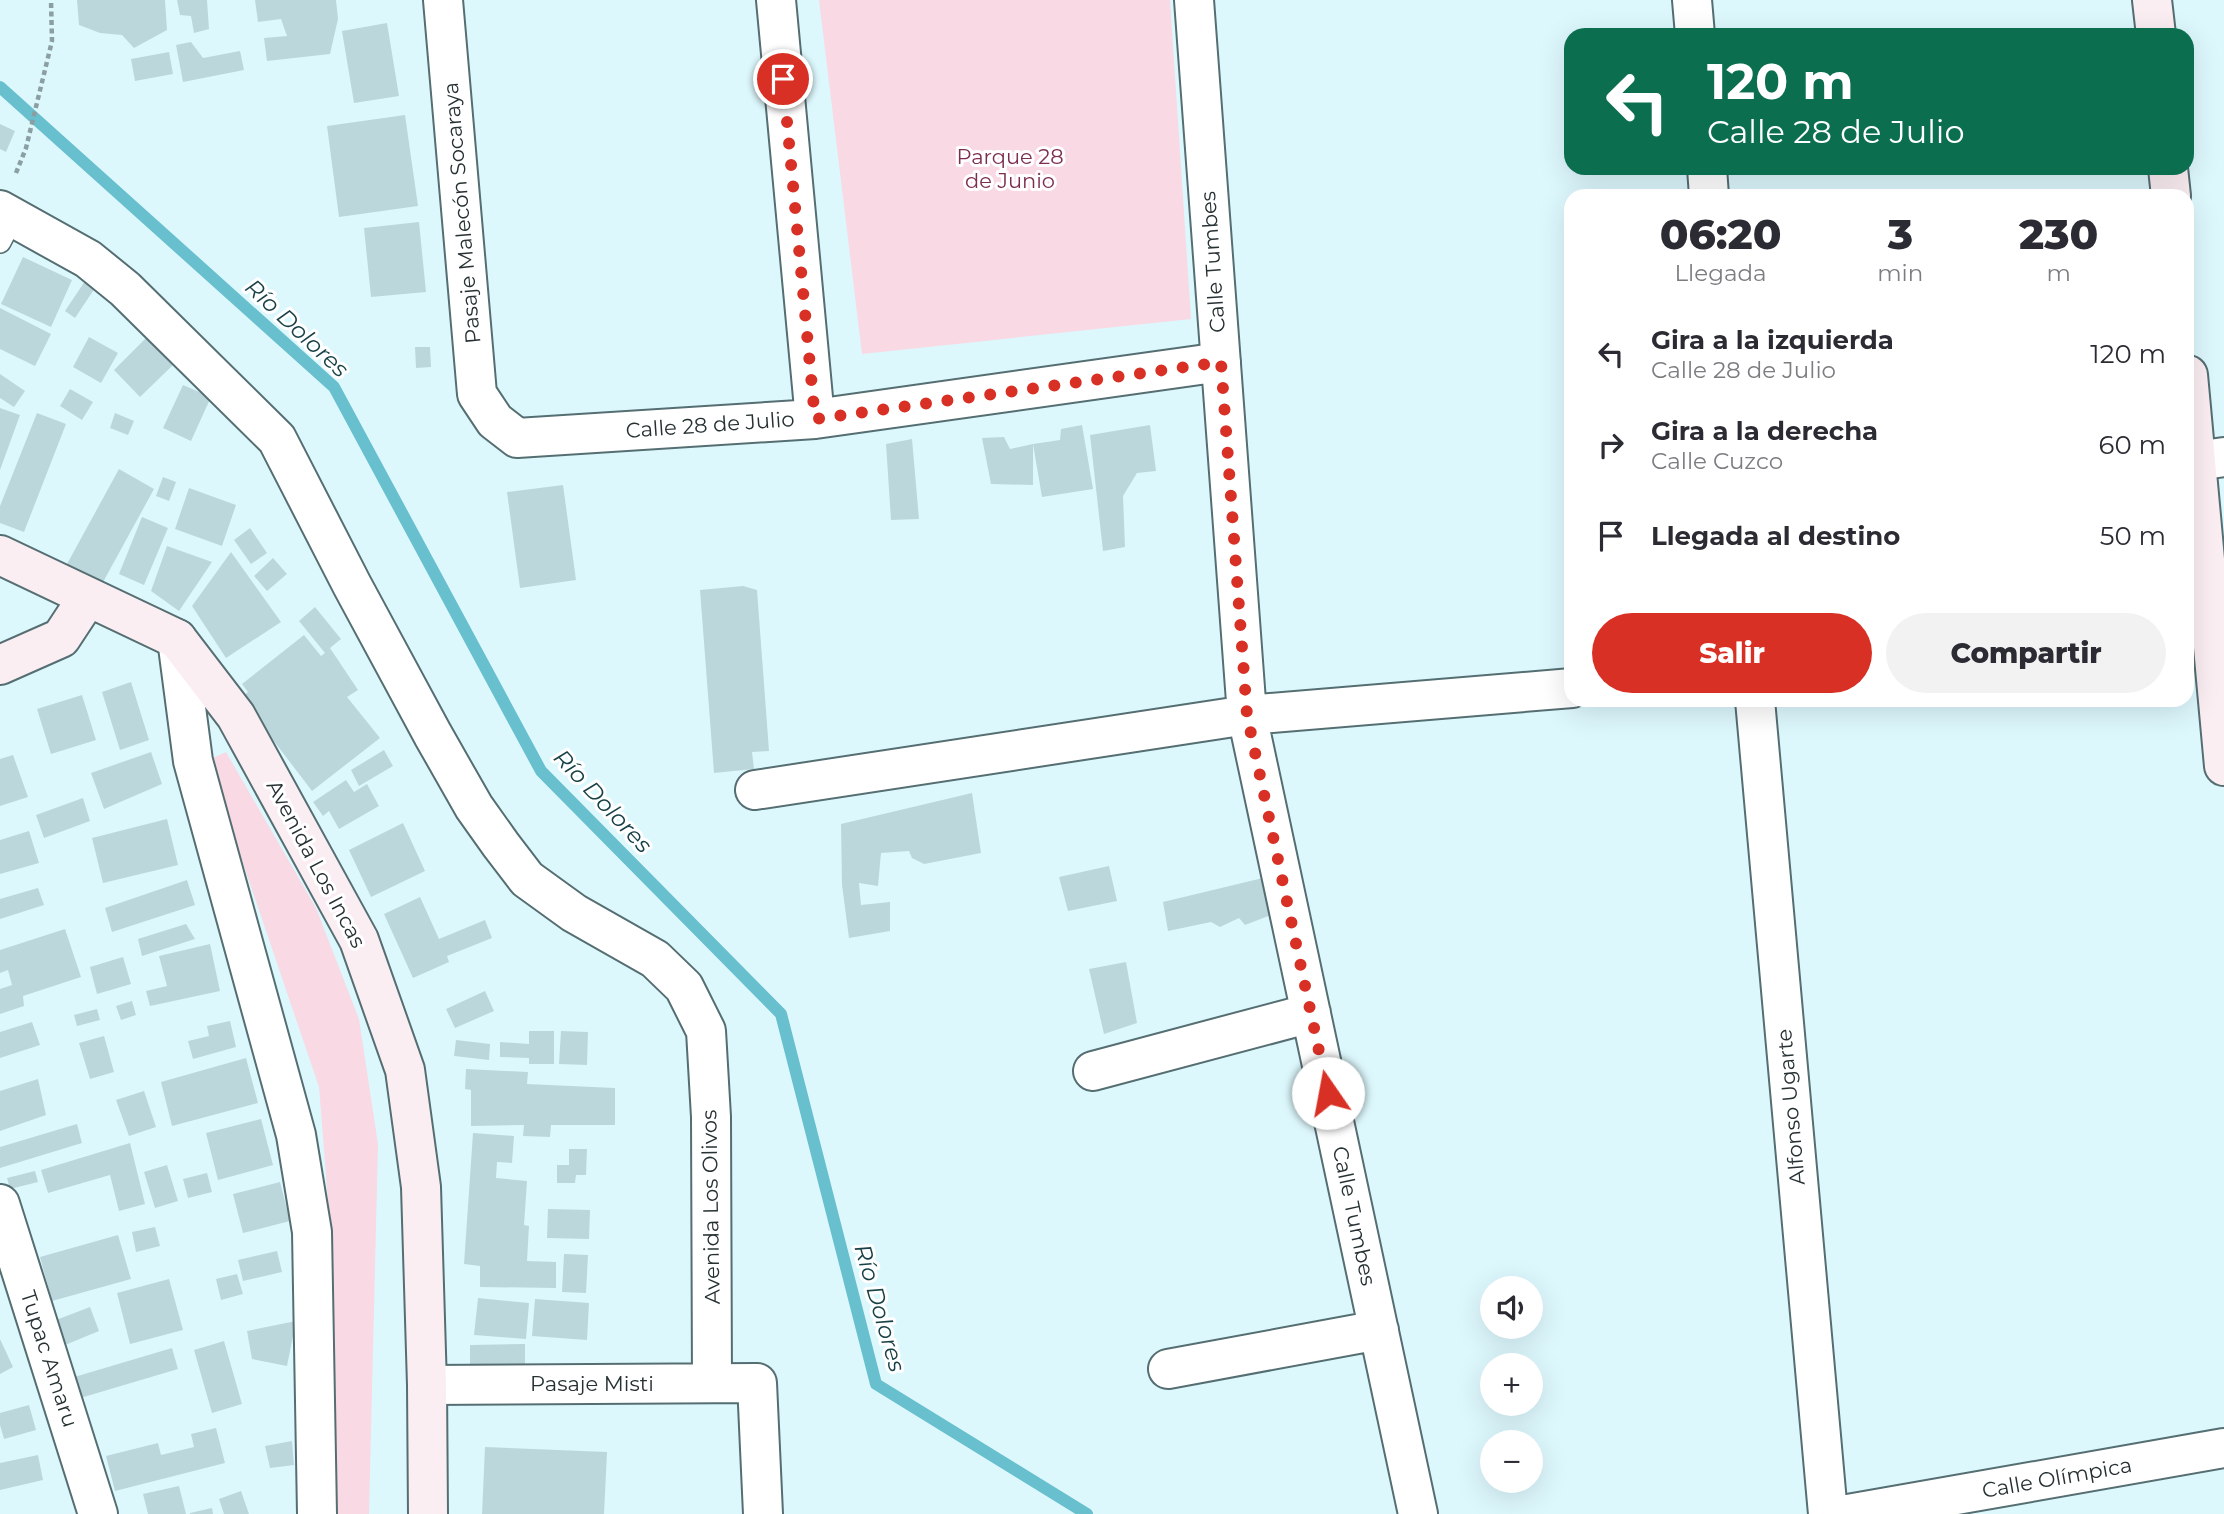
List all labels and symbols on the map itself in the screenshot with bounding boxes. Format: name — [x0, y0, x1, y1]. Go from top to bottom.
pin — [753, 49, 813, 109]
street label: Pasaje Malecón Socaraya — [438, 81, 485, 345]
park label: Parque 28 de Junio — [956, 144, 1064, 193]
street label: Calle Tumbes — [1195, 190, 1230, 334]
water label: Río Dolores — [239, 273, 355, 383]
street label: Calle 28 de Julio — [625, 406, 795, 443]
water label: Río Dolores — [548, 743, 658, 859]
street label: Avenida Los Incas — [262, 776, 371, 952]
street label: Alfonso Ugarte — [1771, 1028, 1810, 1186]
position arrow — [1291, 1056, 1365, 1130]
street label: Avenida Los Olivos — [696, 1109, 725, 1305]
street label: Calle Tumbes — [1328, 1144, 1381, 1288]
water label: Río Dolores — [848, 1241, 912, 1375]
street label: Tupac Amaru — [16, 1287, 83, 1430]
street label: Pasaje Misti — [530, 1371, 654, 1396]
street label: Calle Olímpica — [1980, 1452, 2134, 1503]

